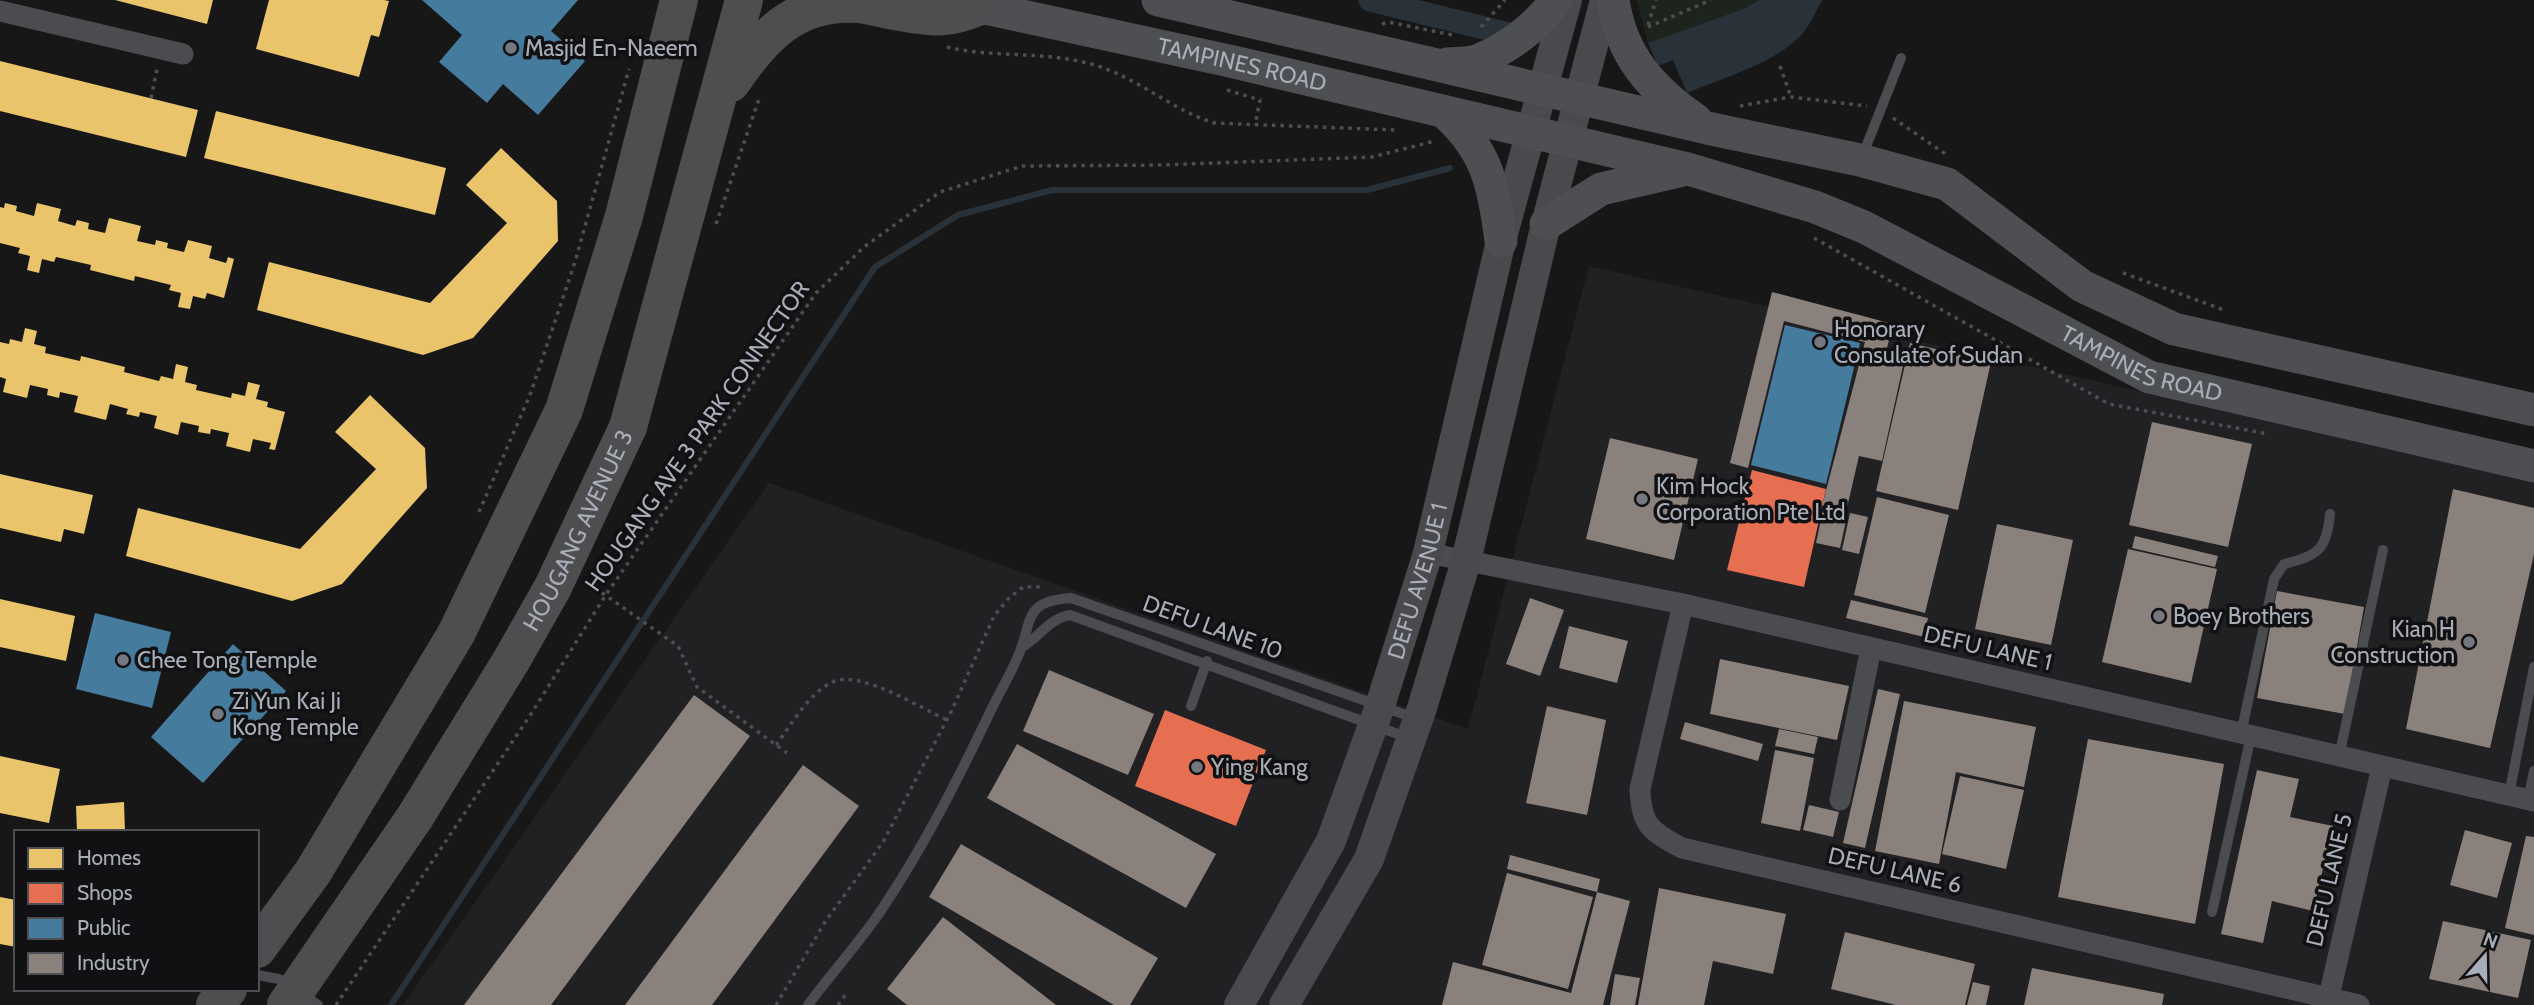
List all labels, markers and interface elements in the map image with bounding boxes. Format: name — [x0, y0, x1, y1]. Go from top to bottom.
street label: TAMPINES ROAD — [1155, 32, 1329, 97]
place label: Masjid En-Naeem — [525, 34, 698, 62]
marker: Masjid En-Naeem — [503, 40, 519, 56]
street label: HOUGANG AVE 3 PARK CONNECTOR — [579, 276, 815, 596]
place label: Honorary Consulate of Sudan — [1834, 315, 2023, 369]
street label: TAMPINES ROAD — [2056, 319, 2225, 407]
marker: Honorary Consulate of Sudan — [1812, 334, 1828, 350]
street label: HOUGANG AVENUE 3 — [517, 425, 639, 636]
place label: Kim Hock Corporation Pte Ltd — [1656, 472, 1846, 526]
marker: Kim Hock Corporation Pte Ltd — [1634, 491, 1650, 507]
street label: DEFU AVENUE 1 — [1381, 500, 1453, 663]
street label: DEFU LANE 10 — [1139, 589, 1287, 665]
place label: Boey Brothers — [2173, 602, 2310, 630]
marker: Boey Brothers — [2151, 608, 2167, 624]
place label: Kian H Construction — [2330, 615, 2455, 669]
street label: DEFU LANE 1 — [1921, 620, 2055, 676]
marker: Kian H Construction — [2461, 634, 2477, 650]
place label: Chee Tong Temple — [137, 646, 317, 674]
marker: Chee Tong Temple — [115, 652, 131, 668]
place label: Zi Yun Kai Ji Kong Temple — [232, 687, 359, 741]
marker: Zi Yun Kai Ji Kong Temple — [210, 706, 226, 722]
place label: Ying Kang — [1210, 753, 1308, 781]
marker: Ying Kang — [1189, 759, 1205, 775]
street label: DEFU LANE 5 — [2300, 811, 2358, 949]
legend — [14, 830, 259, 991]
street label: DEFU LANE 6 — [1826, 841, 1964, 899]
text: Homes — [77, 845, 141, 870]
text: Shops — [77, 880, 133, 905]
text: Public — [77, 915, 131, 940]
north arrow — [2450, 921, 2520, 991]
text: N — [2480, 927, 2501, 954]
text: Industry — [77, 950, 150, 975]

